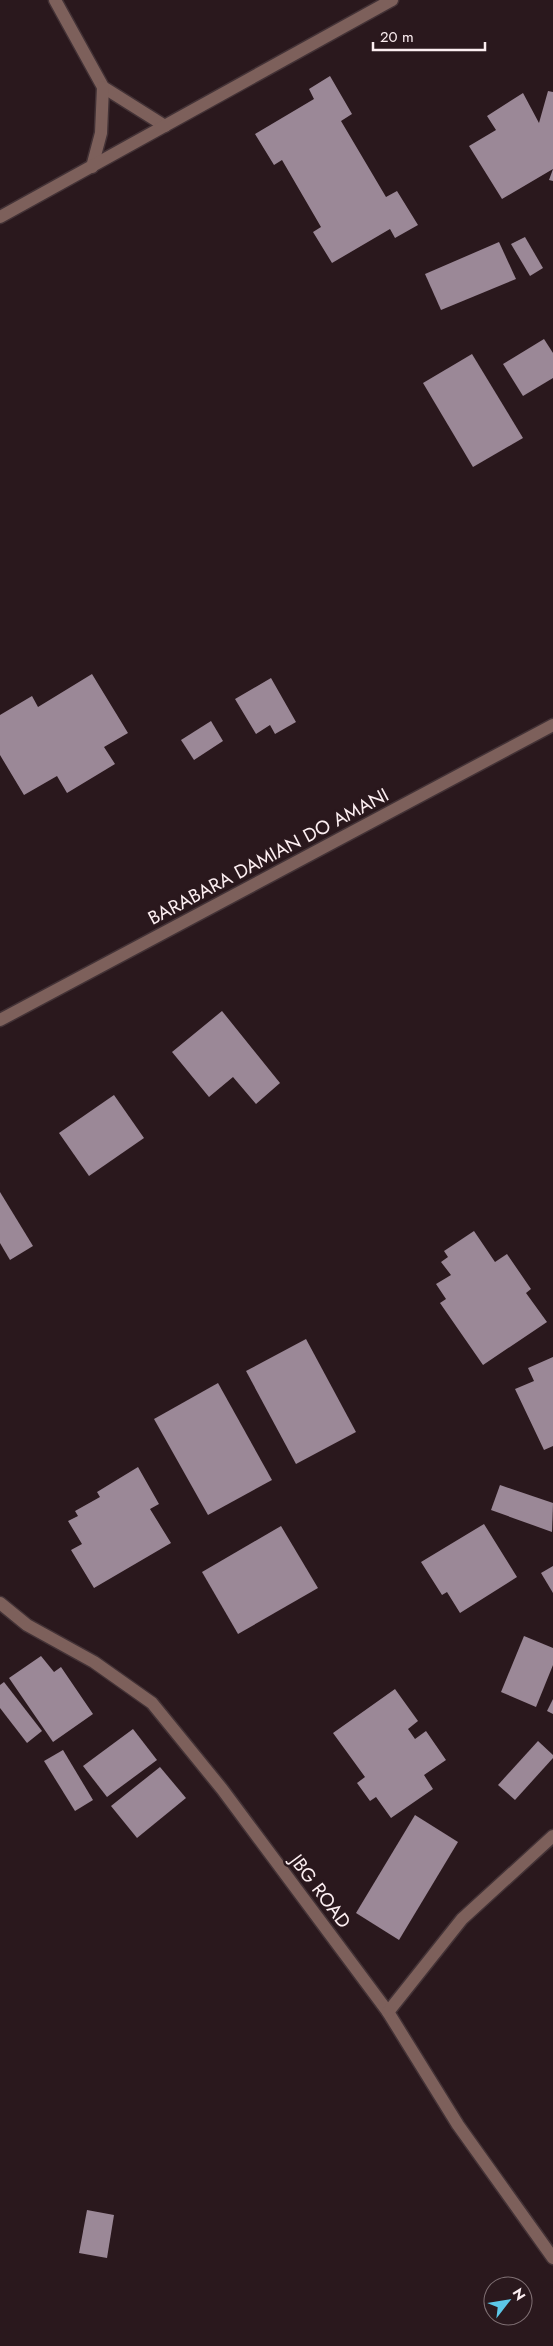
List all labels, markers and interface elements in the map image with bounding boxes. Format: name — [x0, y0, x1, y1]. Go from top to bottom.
scale bar — [373, 20, 486, 52]
text: 20 m — [380, 26, 414, 48]
street label: BARABARA DAMIAN DO AMANI — [143, 781, 393, 932]
street label: JBG ROAD — [282, 1846, 357, 1934]
north arrow — [483, 2276, 533, 2326]
text: N — [508, 2284, 531, 2304]

